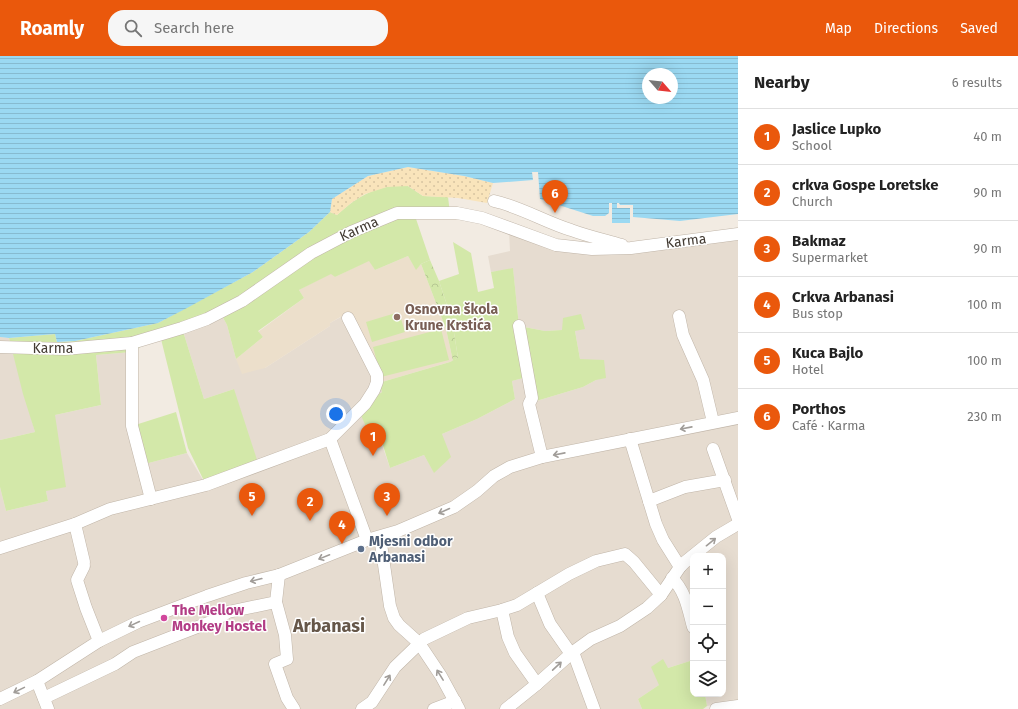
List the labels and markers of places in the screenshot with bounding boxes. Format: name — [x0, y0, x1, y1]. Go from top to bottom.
pin: 6 — [542, 180, 568, 213]
place label: Osnovna škola Krune Krstića — [405, 301, 498, 334]
marker: Osnovna škola Krune Krstića — [392, 312, 402, 322]
pin: 1 — [360, 423, 386, 456]
pin: 5 — [239, 483, 265, 516]
pin: 3 — [374, 483, 400, 516]
pin: 2 — [297, 488, 323, 521]
pin: 4 — [329, 511, 355, 544]
place label: Mjesni odbor Arbanasi — [368, 533, 453, 566]
marker: Mjesni odbor Arbanasi — [356, 544, 366, 554]
place label: The Mellow Monkey Hostel — [172, 602, 267, 635]
marker: The Mellow Monkey Hostel — [159, 613, 169, 623]

